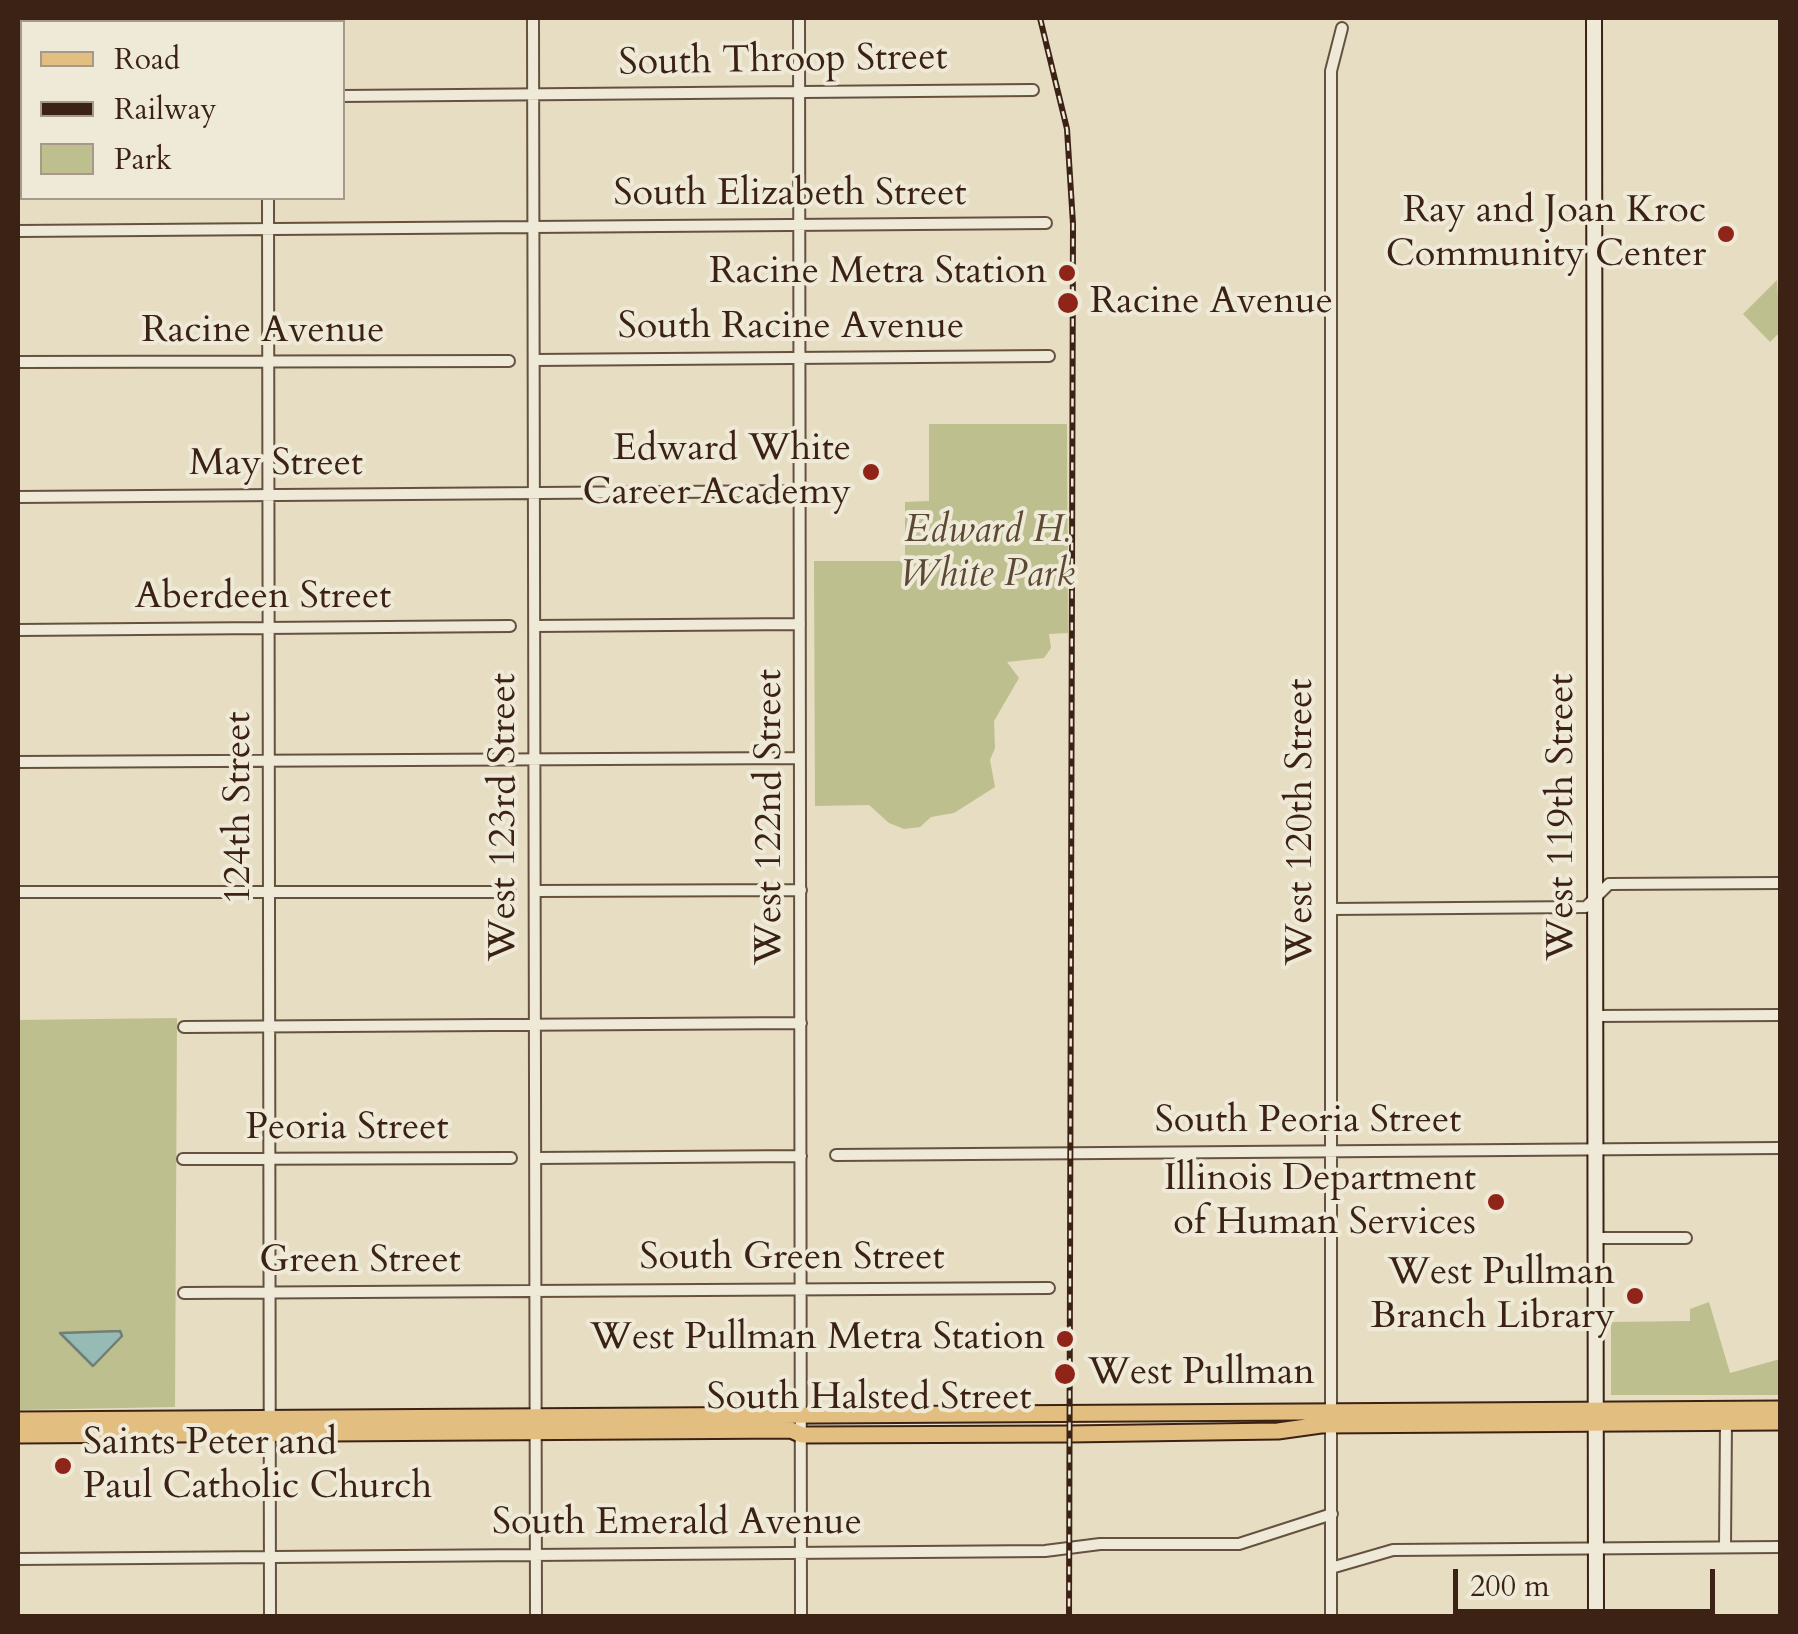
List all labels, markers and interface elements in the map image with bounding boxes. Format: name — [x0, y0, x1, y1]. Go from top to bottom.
legend — [20, 20, 345, 200]
street label: South Throop Street — [618, 36, 948, 88]
text: Road — [114, 39, 180, 80]
text: Railway — [114, 89, 217, 130]
text: Park — [114, 139, 172, 180]
street label: South Elizabeth Street — [614, 172, 966, 218]
place label: Ray and Joan Kroc Community Center — [1386, 189, 1706, 278]
marker: Ray and Joan Kroc Community Center — [1715, 223, 1737, 245]
place label: Racine Metra Station — [709, 250, 1047, 296]
marker: Racine Metra Station — [1056, 262, 1078, 284]
place label: Racine Avenue — [1090, 280, 1333, 326]
marker: Racine Avenue — [1055, 290, 1081, 316]
street label: South Racine Avenue — [618, 305, 964, 351]
street label: Racine Avenue — [141, 309, 385, 355]
place label: Edward White Career Academy — [583, 427, 851, 516]
street label: May Street — [189, 442, 363, 488]
marker: Edward White Career Academy — [860, 461, 882, 483]
park label: Edward H. White Park — [899, 509, 1075, 598]
street label: Aberdeen Street — [135, 575, 391, 621]
street label: West 122nd Street — [748, 669, 794, 965]
street label: West 123rd Street — [482, 673, 528, 961]
street label: West 119th Street — [1540, 673, 1586, 961]
street label: West 120th Street — [1279, 678, 1325, 966]
street label: 124th Street — [217, 712, 263, 904]
street label: South Peoria Street — [1155, 1099, 1461, 1145]
street label: Peoria Street — [246, 1106, 448, 1152]
place label: Illinois Department of Human Services — [1164, 1157, 1476, 1246]
marker: Illinois Department of Human Services — [1485, 1191, 1507, 1213]
street label: South Green Street — [639, 1236, 945, 1282]
street label: Green Street — [259, 1239, 461, 1285]
place label: West Pullman Branch Library — [1371, 1251, 1615, 1340]
marker: West Pullman Branch Library — [1624, 1285, 1646, 1307]
place label: West Pullman Metra Station — [590, 1316, 1045, 1362]
marker: West Pullman Metra Station — [1054, 1328, 1076, 1350]
place label: West Pullman — [1088, 1351, 1315, 1397]
marker: West Pullman — [1052, 1361, 1078, 1387]
street label: South Halsted Street — [706, 1376, 1032, 1422]
place label: Saints Peter and Paul Catholic Church — [83, 1421, 432, 1510]
marker: Saints Peter and Paul Catholic Church — [52, 1455, 74, 1477]
street label: South Emerald Avenue — [492, 1501, 862, 1547]
scale bar — [1458, 1549, 1720, 1611]
text: 200 m — [1470, 1566, 1550, 1607]

